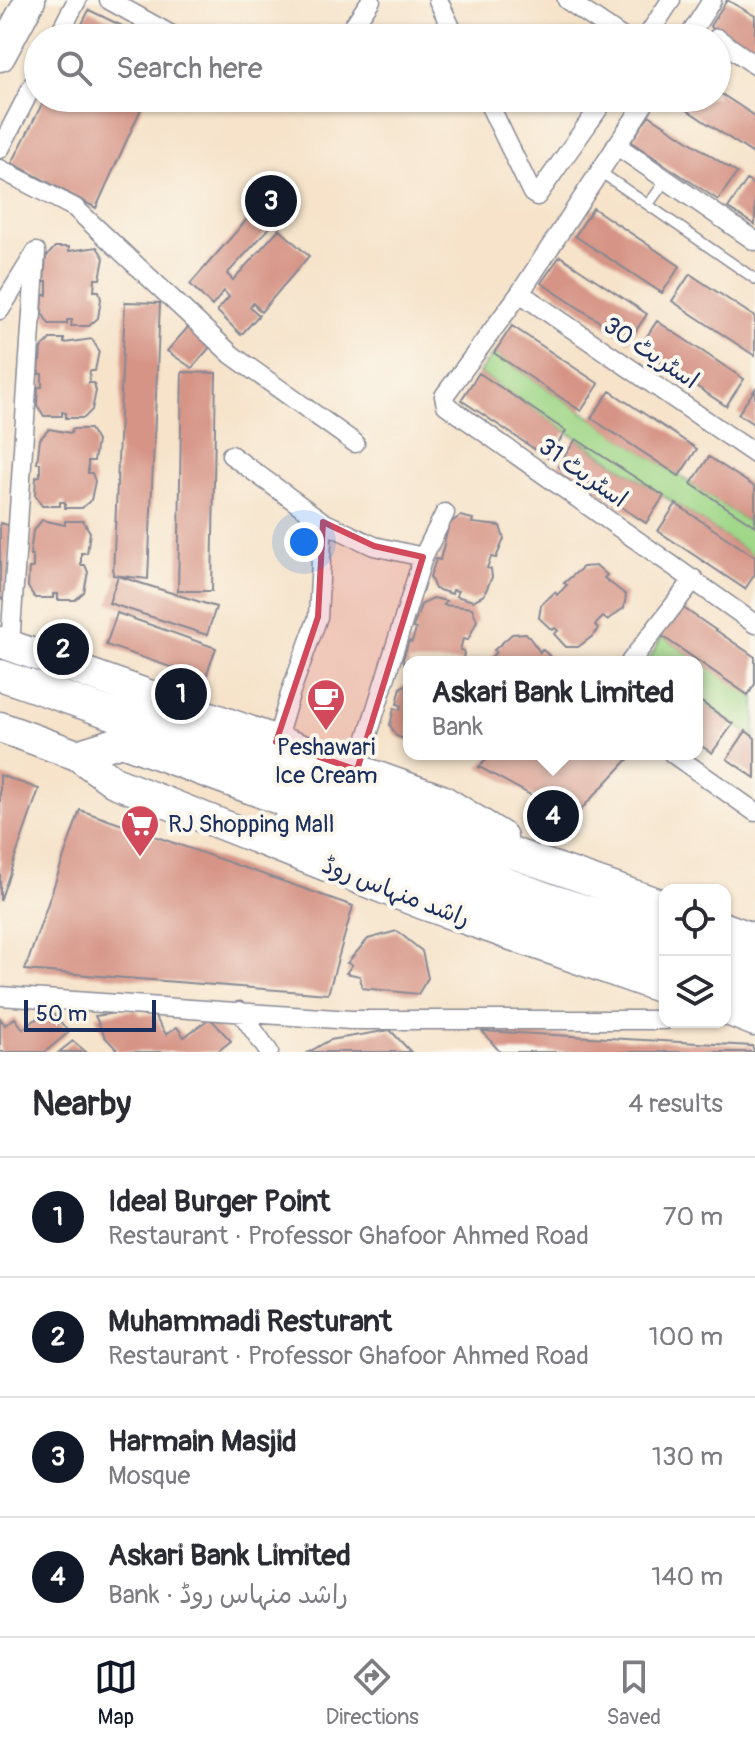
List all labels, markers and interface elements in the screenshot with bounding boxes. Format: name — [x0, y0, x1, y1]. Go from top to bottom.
search box — [24, 24, 731, 112]
icon: search — [52, 46, 96, 90]
text: Search here — [116, 50, 263, 87]
pin: 3 — [245, 171, 297, 231]
street label: اسٹریٹ 30 — [598, 311, 704, 395]
street label: اسٹریٹ 31 — [533, 432, 633, 514]
your location — [284, 522, 324, 562]
pin: 2 — [37, 619, 89, 679]
popup — [403, 656, 703, 760]
pin: 1 — [155, 664, 207, 724]
text: Askari Bank Limited — [431, 674, 675, 711]
cafe icon: Peshawari Ice Cream — [305, 677, 347, 732]
text: Bank — [431, 711, 483, 743]
place label: Peshawari Ice Cream — [274, 733, 378, 790]
pin: 4 — [527, 786, 579, 846]
supermarket icon: RJ Shopping Mall — [119, 803, 161, 858]
place label: RJ Shopping Mall — [168, 810, 334, 839]
street label: راشد منہاس روڈ — [318, 851, 474, 933]
map controls — [659, 884, 731, 1028]
button: locate — [659, 884, 731, 956]
button: layers — [659, 956, 731, 1028]
scale bar — [24, 996, 156, 1032]
text: 50 m — [36, 1000, 87, 1028]
text: Nearby — [32, 1083, 131, 1126]
text: 4 results — [628, 1088, 723, 1120]
text: Ideal Burger Point — [108, 1183, 330, 1220]
text: 1 — [53, 1201, 63, 1233]
text: 70 m — [663, 1201, 723, 1233]
text: Restaurant · Professor Ghafoor Ahmed Road — [108, 1220, 589, 1252]
text: Muhammadi Resturant — [108, 1303, 392, 1340]
text: 2 — [51, 1321, 65, 1353]
text: 100 m — [649, 1321, 723, 1353]
text: Restaurant · Professor Ghafoor Ahmed Road — [108, 1340, 589, 1372]
text: Harmain Masjid — [108, 1423, 297, 1460]
text: 3 — [51, 1441, 65, 1473]
text: 130 m — [652, 1441, 723, 1473]
text: Mosque — [108, 1460, 190, 1492]
text: Askari Bank Limited — [108, 1537, 351, 1574]
text: 4 — [50, 1561, 66, 1593]
text: 140 m — [651, 1561, 723, 1593]
text: Bank · راشد منہاس روڈ — [108, 1579, 348, 1611]
tab: Map — [94, 1655, 138, 1731]
tab: Directions — [326, 1655, 419, 1731]
tab: Saved — [607, 1655, 661, 1731]

